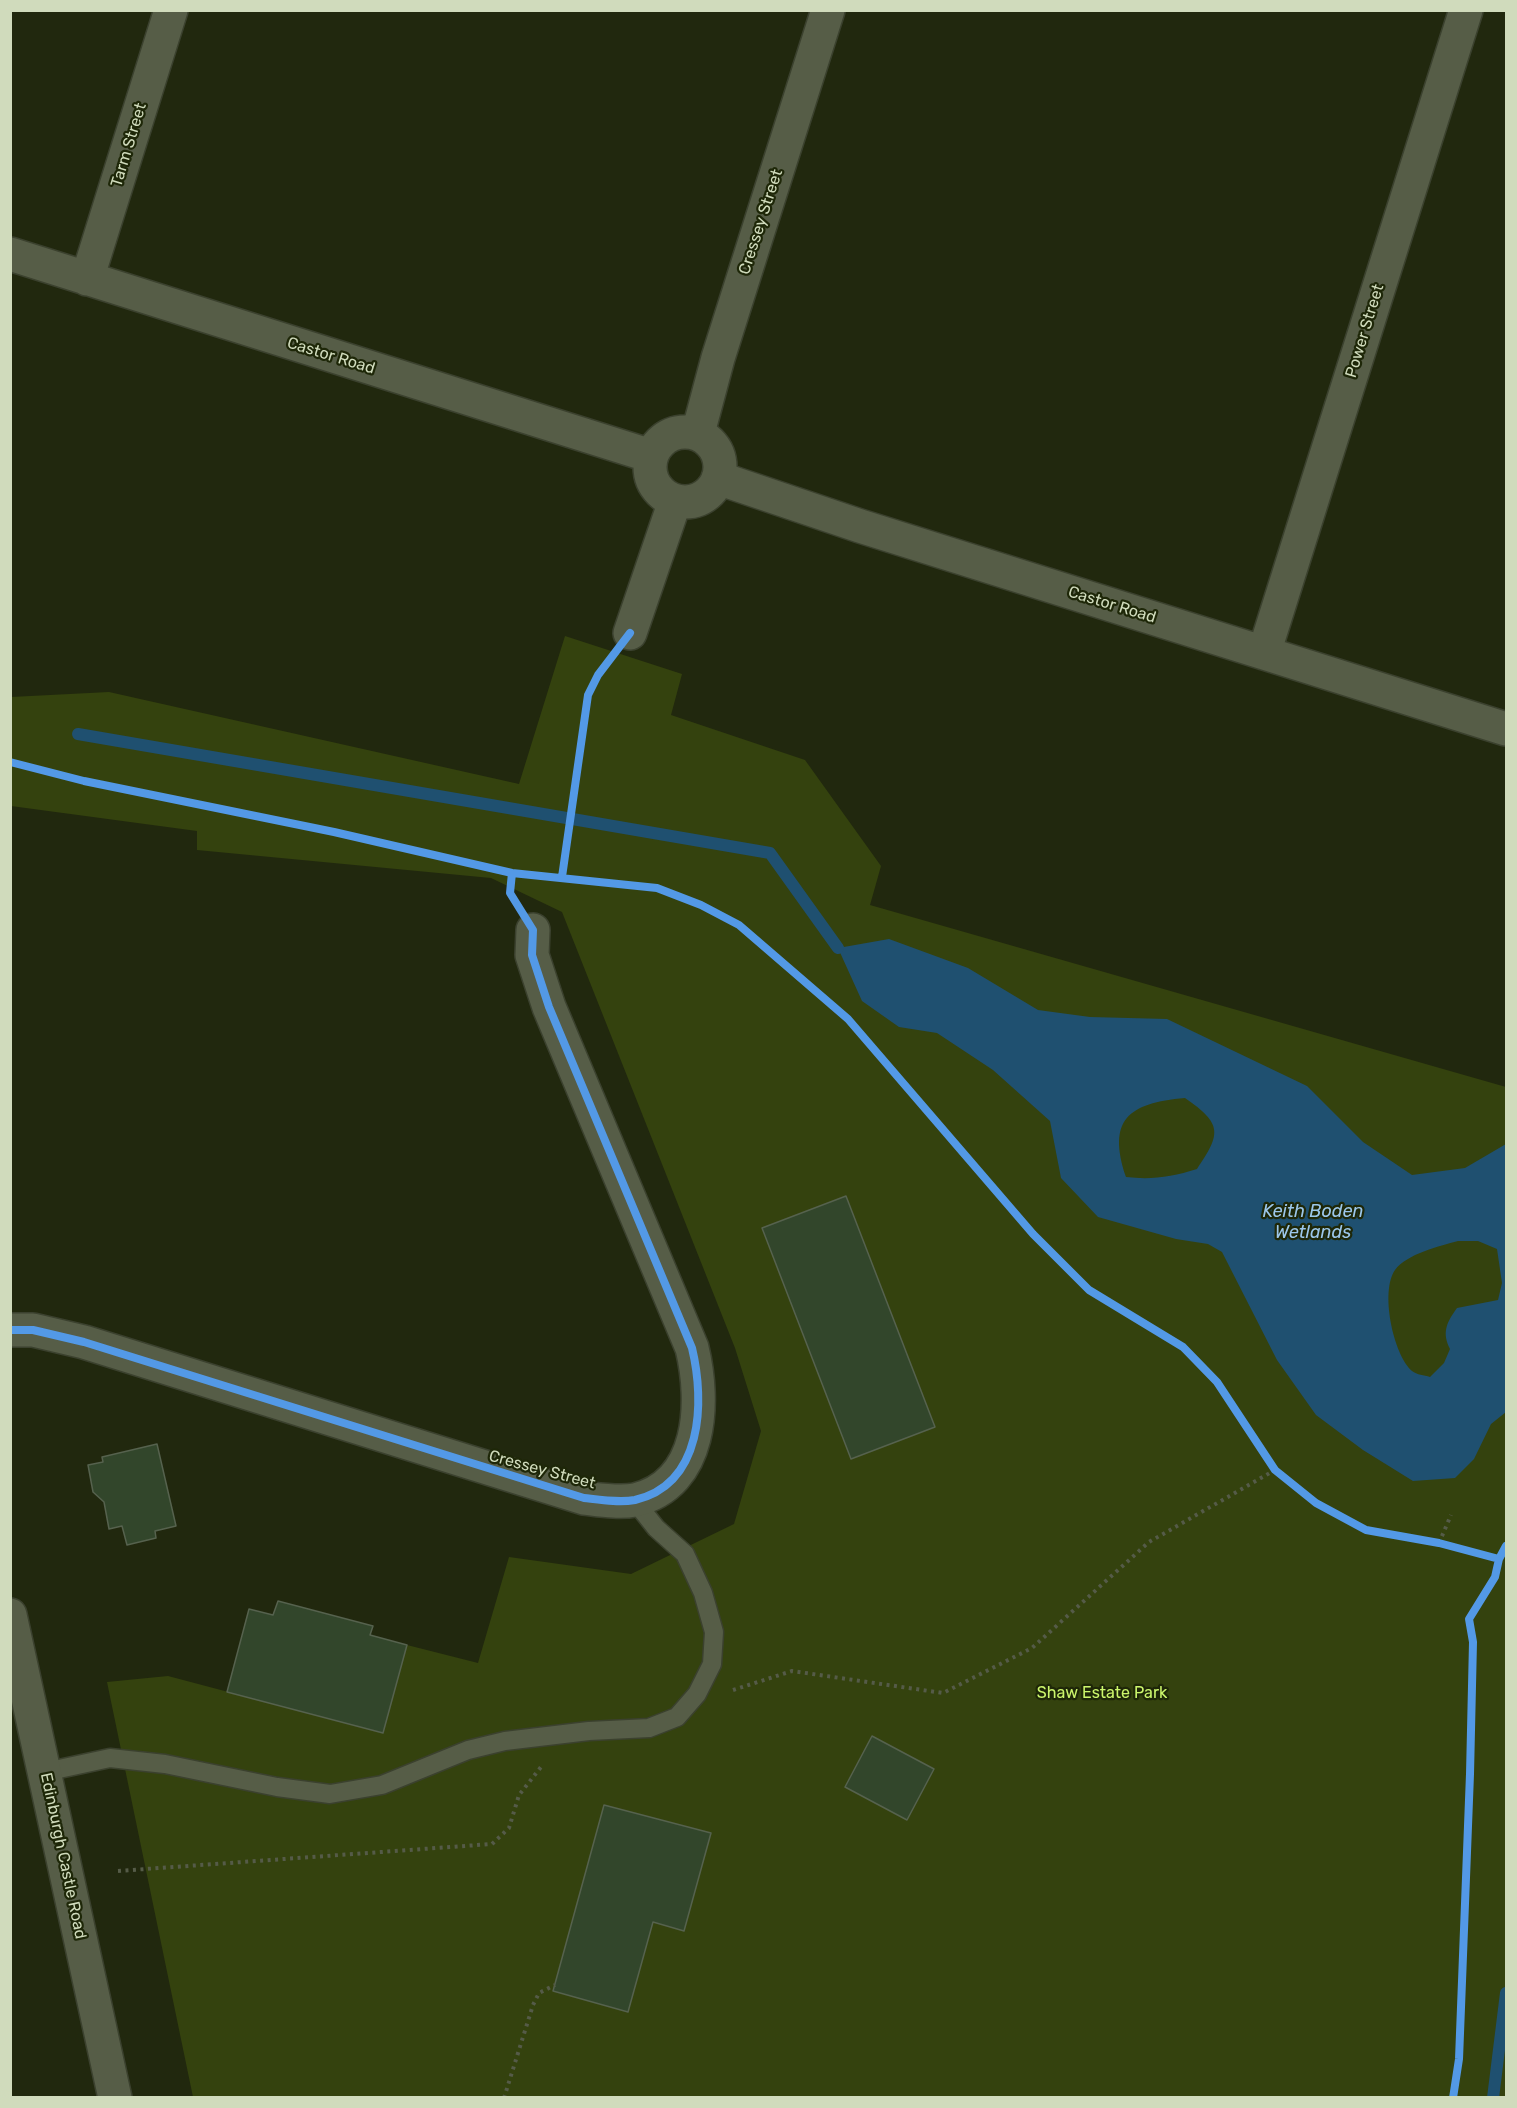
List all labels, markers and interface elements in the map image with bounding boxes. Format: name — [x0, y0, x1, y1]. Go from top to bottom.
street label: Tarm Street — [107, 101, 151, 189]
street label: Cressey Street — [735, 167, 787, 277]
street label: Power Street — [1342, 282, 1388, 380]
street label: Castor Road — [285, 334, 377, 378]
street label: Castor Road — [1066, 583, 1158, 627]
water label: Keith Boden Wetlands — [1263, 1201, 1363, 1244]
street label: Cressey Street — [487, 1447, 597, 1493]
park label: Shaw Estate Park — [1037, 1683, 1167, 1703]
street label: Edinburgh Castle Road — [36, 1771, 90, 1941]

